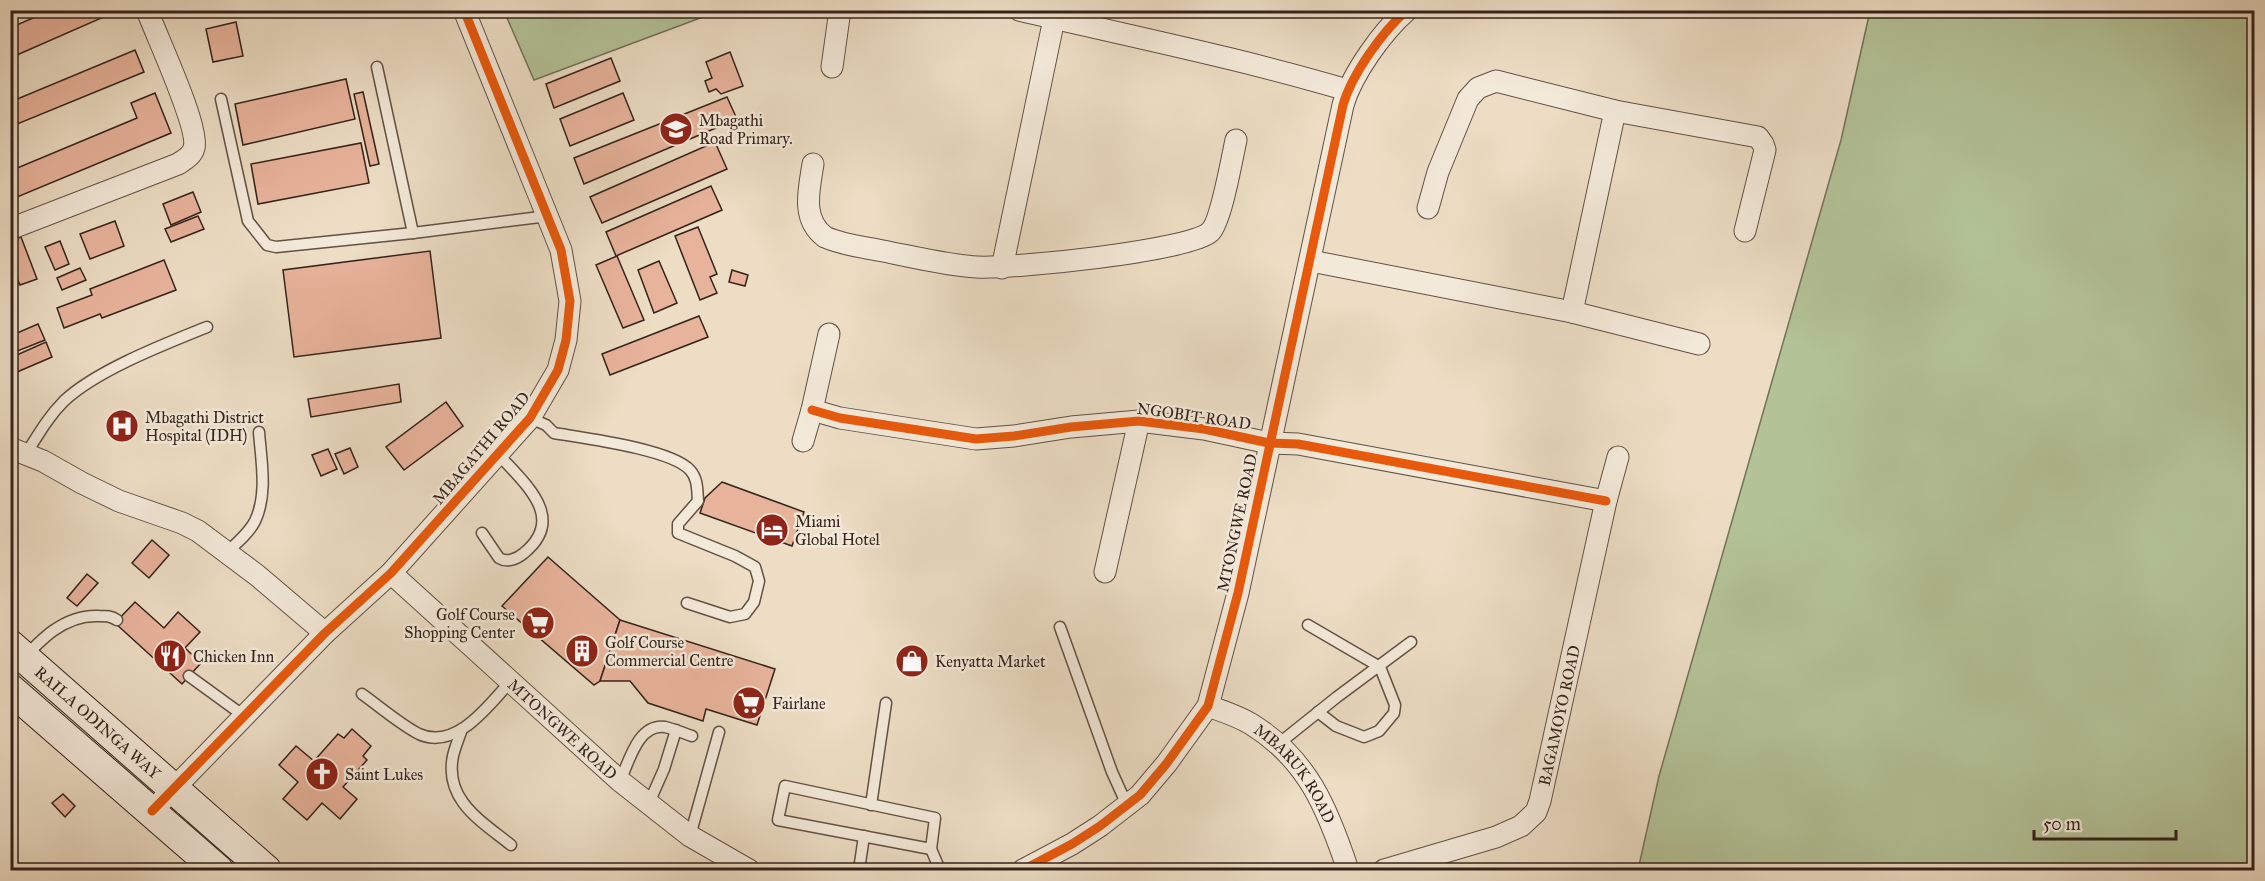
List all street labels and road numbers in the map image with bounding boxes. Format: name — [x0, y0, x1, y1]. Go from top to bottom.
street label: MBAGATHI ROAD — [428, 388, 534, 508]
street label: NGOBIT ROAD — [1136, 399, 1252, 433]
street label: MTONGWE ROAD — [1213, 452, 1261, 594]
street label: BAGAMOYO ROAD — [1534, 643, 1584, 787]
street label: RAILA ODINGA WAY — [31, 662, 165, 783]
street label: MTONGWE ROAD — [504, 675, 621, 783]
street label: MBARUK ROAD — [1251, 719, 1339, 826]

